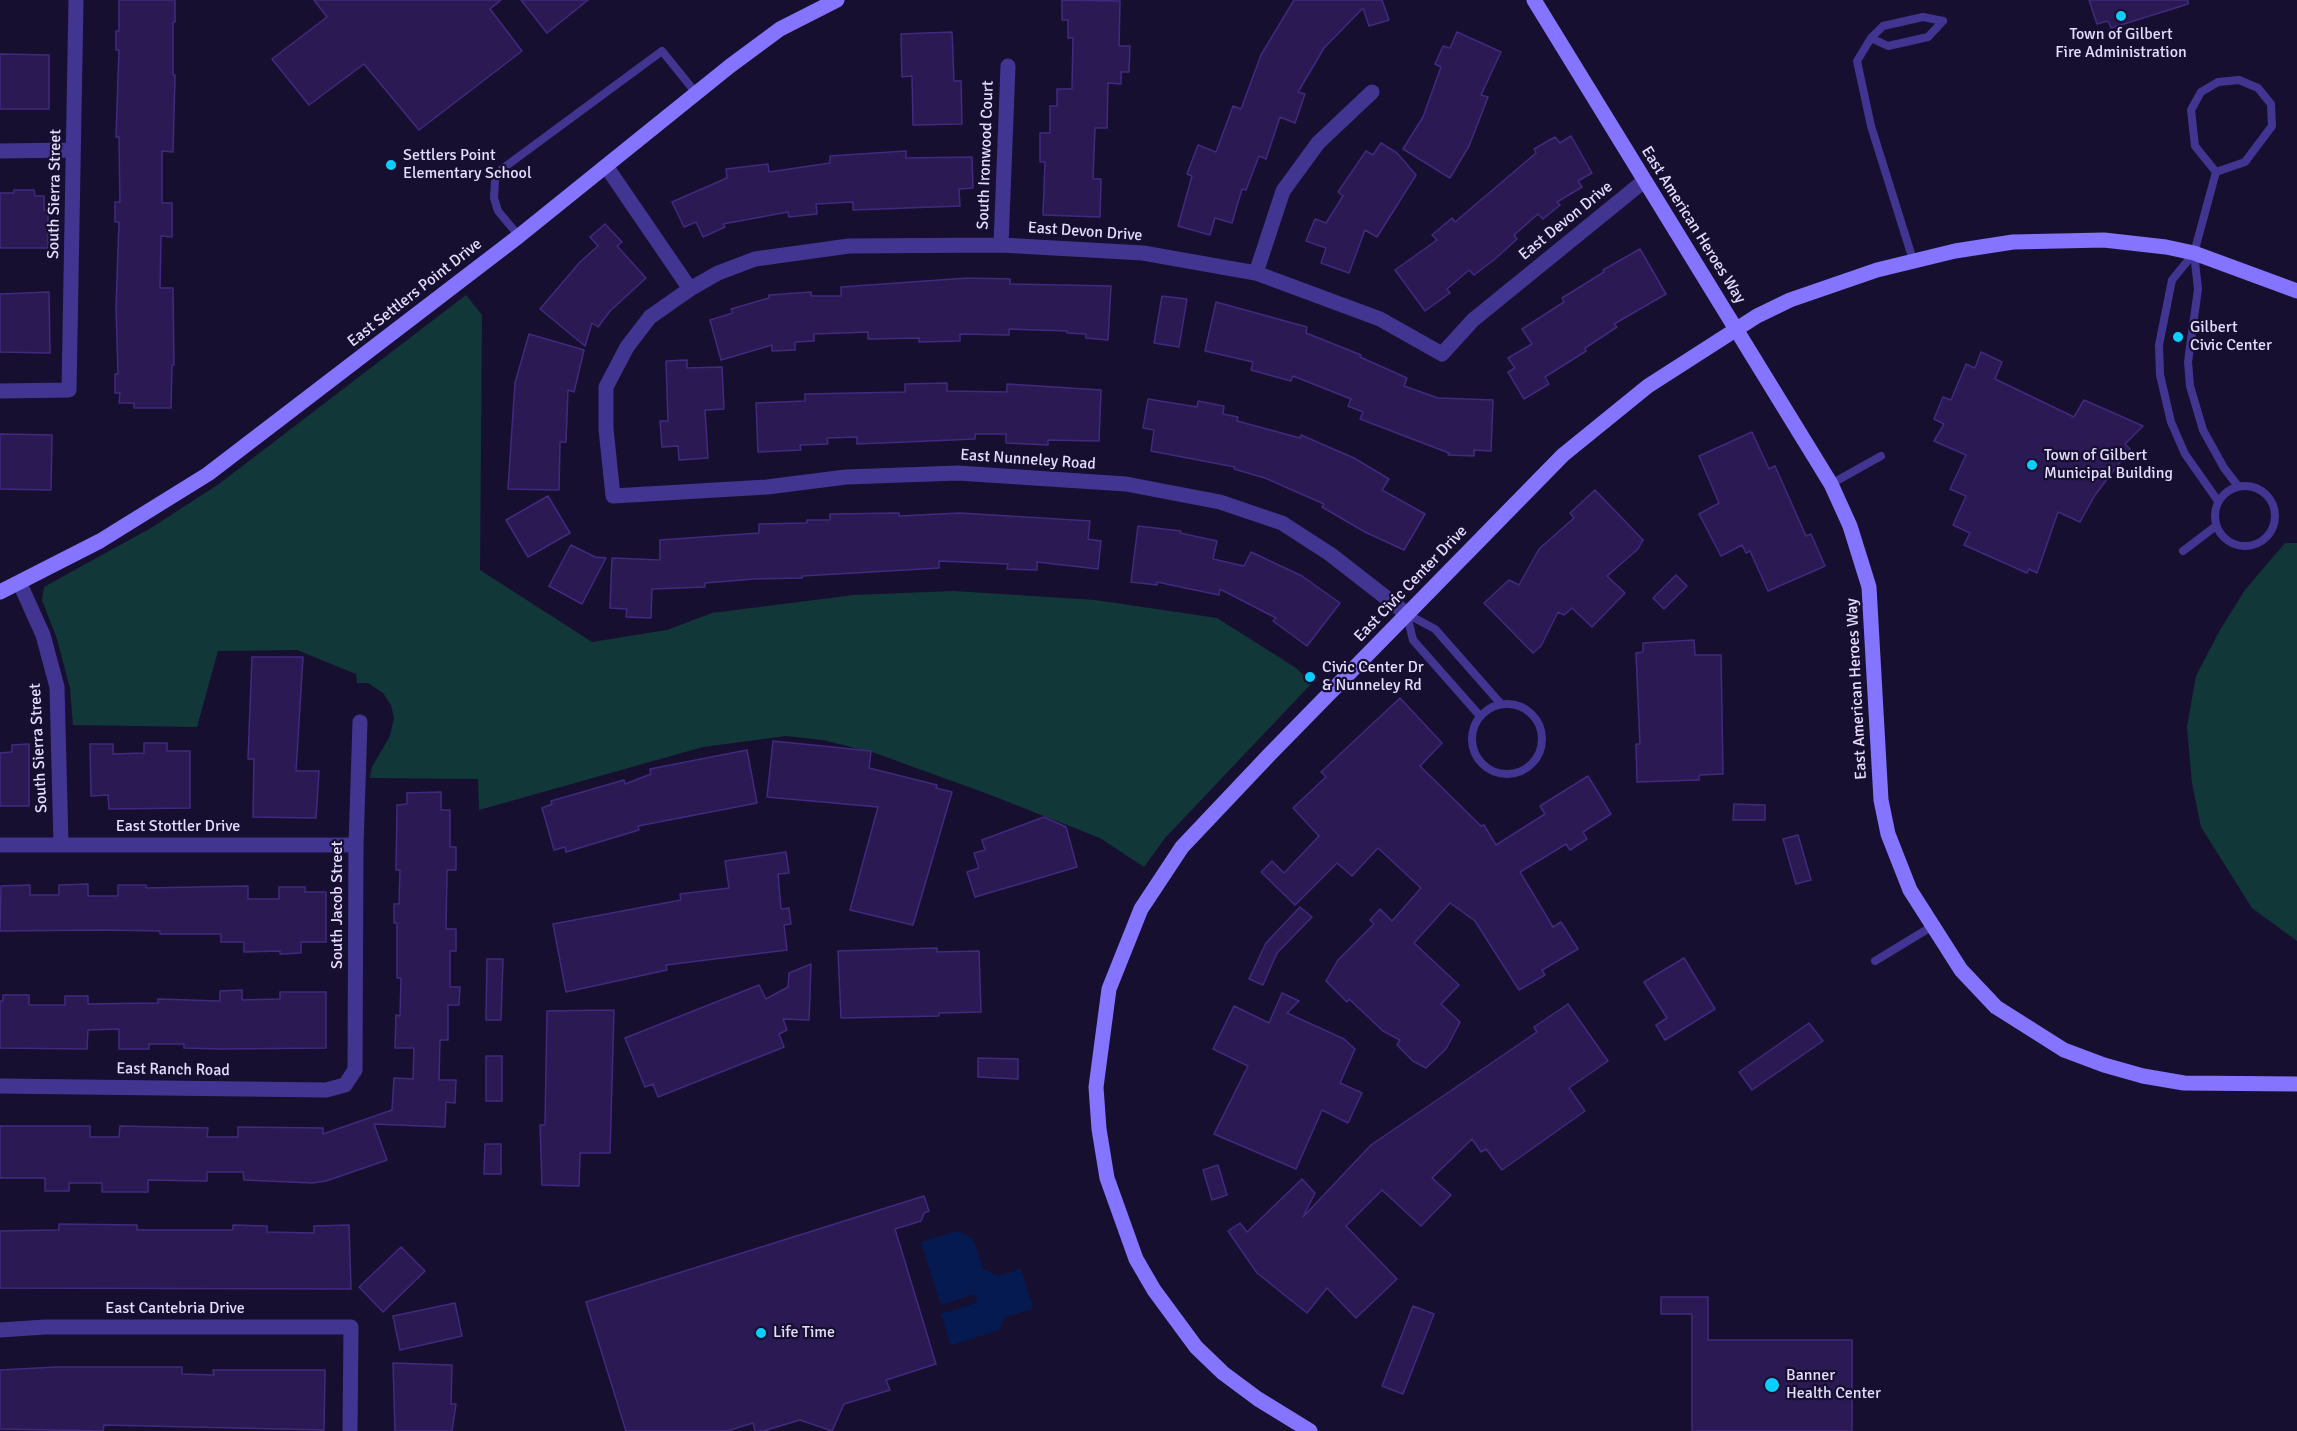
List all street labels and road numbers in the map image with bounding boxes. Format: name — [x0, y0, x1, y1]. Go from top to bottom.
street label: South Ironwood Court — [974, 80, 998, 230]
street label: South Sierra Street — [44, 129, 66, 259]
street label: East American Heroes Way — [1637, 143, 1749, 307]
street label: East Devon Drive — [1515, 177, 1617, 265]
street label: East Devon Drive — [1027, 218, 1143, 246]
street label: East Settlers Point Drive — [344, 235, 486, 351]
street label: East Nunneley Road — [960, 446, 1096, 474]
street label: East Civic Center Drive — [1350, 522, 1472, 646]
street label: East American Heroes Way — [1843, 598, 1871, 780]
street label: South Sierra Street — [26, 683, 52, 813]
street label: East Stottler Drive — [116, 817, 240, 837]
street label: South Jacob Street — [328, 841, 348, 969]
street label: East Ranch Road — [116, 1059, 230, 1081]
street label: East Cantebria Drive — [105, 1299, 245, 1319]

